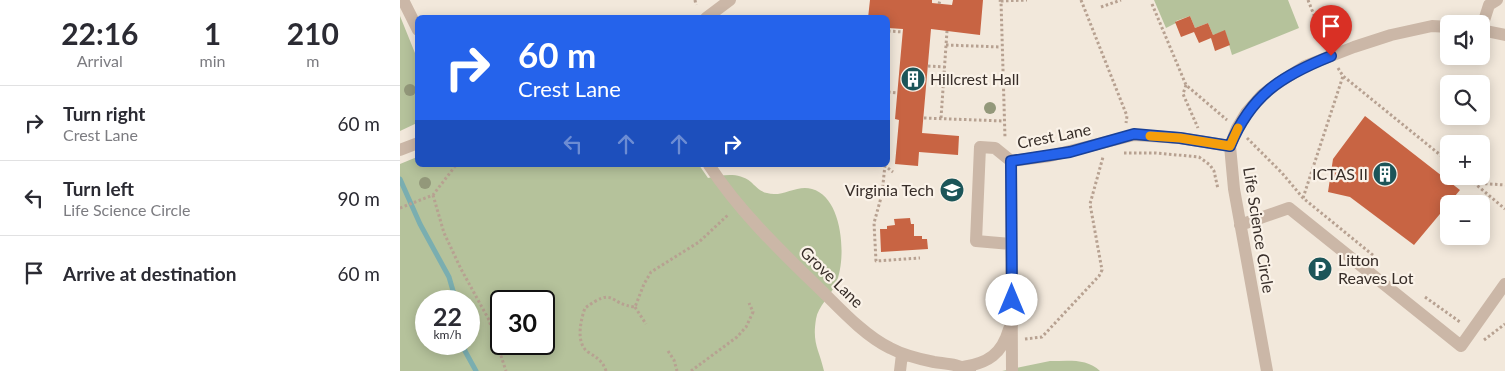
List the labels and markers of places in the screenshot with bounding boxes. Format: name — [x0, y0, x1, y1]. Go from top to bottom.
pin — [1310, 5, 1352, 56]
building icon: Hillcrest Hall — [900, 66, 926, 92]
place label: Hillcrest Hall — [930, 69, 1019, 88]
building icon: ICTAS II — [1372, 161, 1398, 187]
place label: ICTAS II — [1312, 164, 1368, 183]
school or university icon: Virginia Tech — [939, 177, 965, 203]
place label: Virginia Tech — [845, 180, 934, 199]
place label: Litton Reaves Lot — [1338, 250, 1414, 287]
parking icon: Litton Reaves Lot — [1307, 256, 1333, 282]

